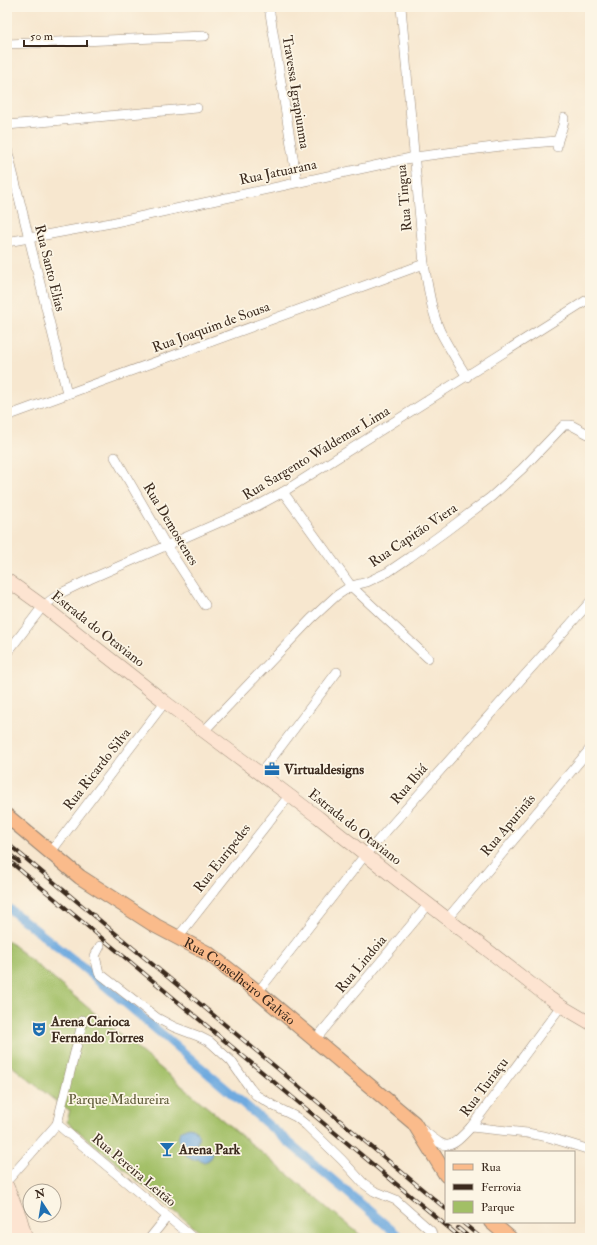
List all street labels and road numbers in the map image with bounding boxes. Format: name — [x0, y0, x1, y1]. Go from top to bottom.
street label: Travessa Igrapiunma — [278, 34, 313, 151]
street label: Rua Jatuarana — [238, 155, 318, 188]
street label: Rua Tingua — [393, 164, 415, 232]
street label: Rua Santo Elias — [31, 223, 69, 313]
street label: Rua Joaquim de Sousa — [150, 298, 272, 356]
street label: Rua Sargento Waldemar Lima — [239, 402, 393, 504]
street label: Rua Demostenes — [140, 479, 203, 569]
street label: Rua Capitão Viera — [366, 499, 461, 572]
street label: Estrada do Otaviano — [48, 587, 148, 671]
street label: Rua Ricardo Silva — [60, 724, 134, 813]
street label: Rua Ibiá — [387, 760, 431, 808]
street label: Estrada do Otaviano — [305, 785, 405, 869]
street label: Rua Apurinãs — [477, 790, 540, 860]
street label: Rua Euripedes — [190, 820, 255, 896]
street label: Rua Lindoia — [332, 932, 390, 996]
street label: Rua Conselheiro Galvão — [181, 934, 299, 1028]
street label: Rua Turiaçu — [456, 1054, 512, 1120]
street label: Rua Pereira Leitão — [88, 1130, 180, 1210]

